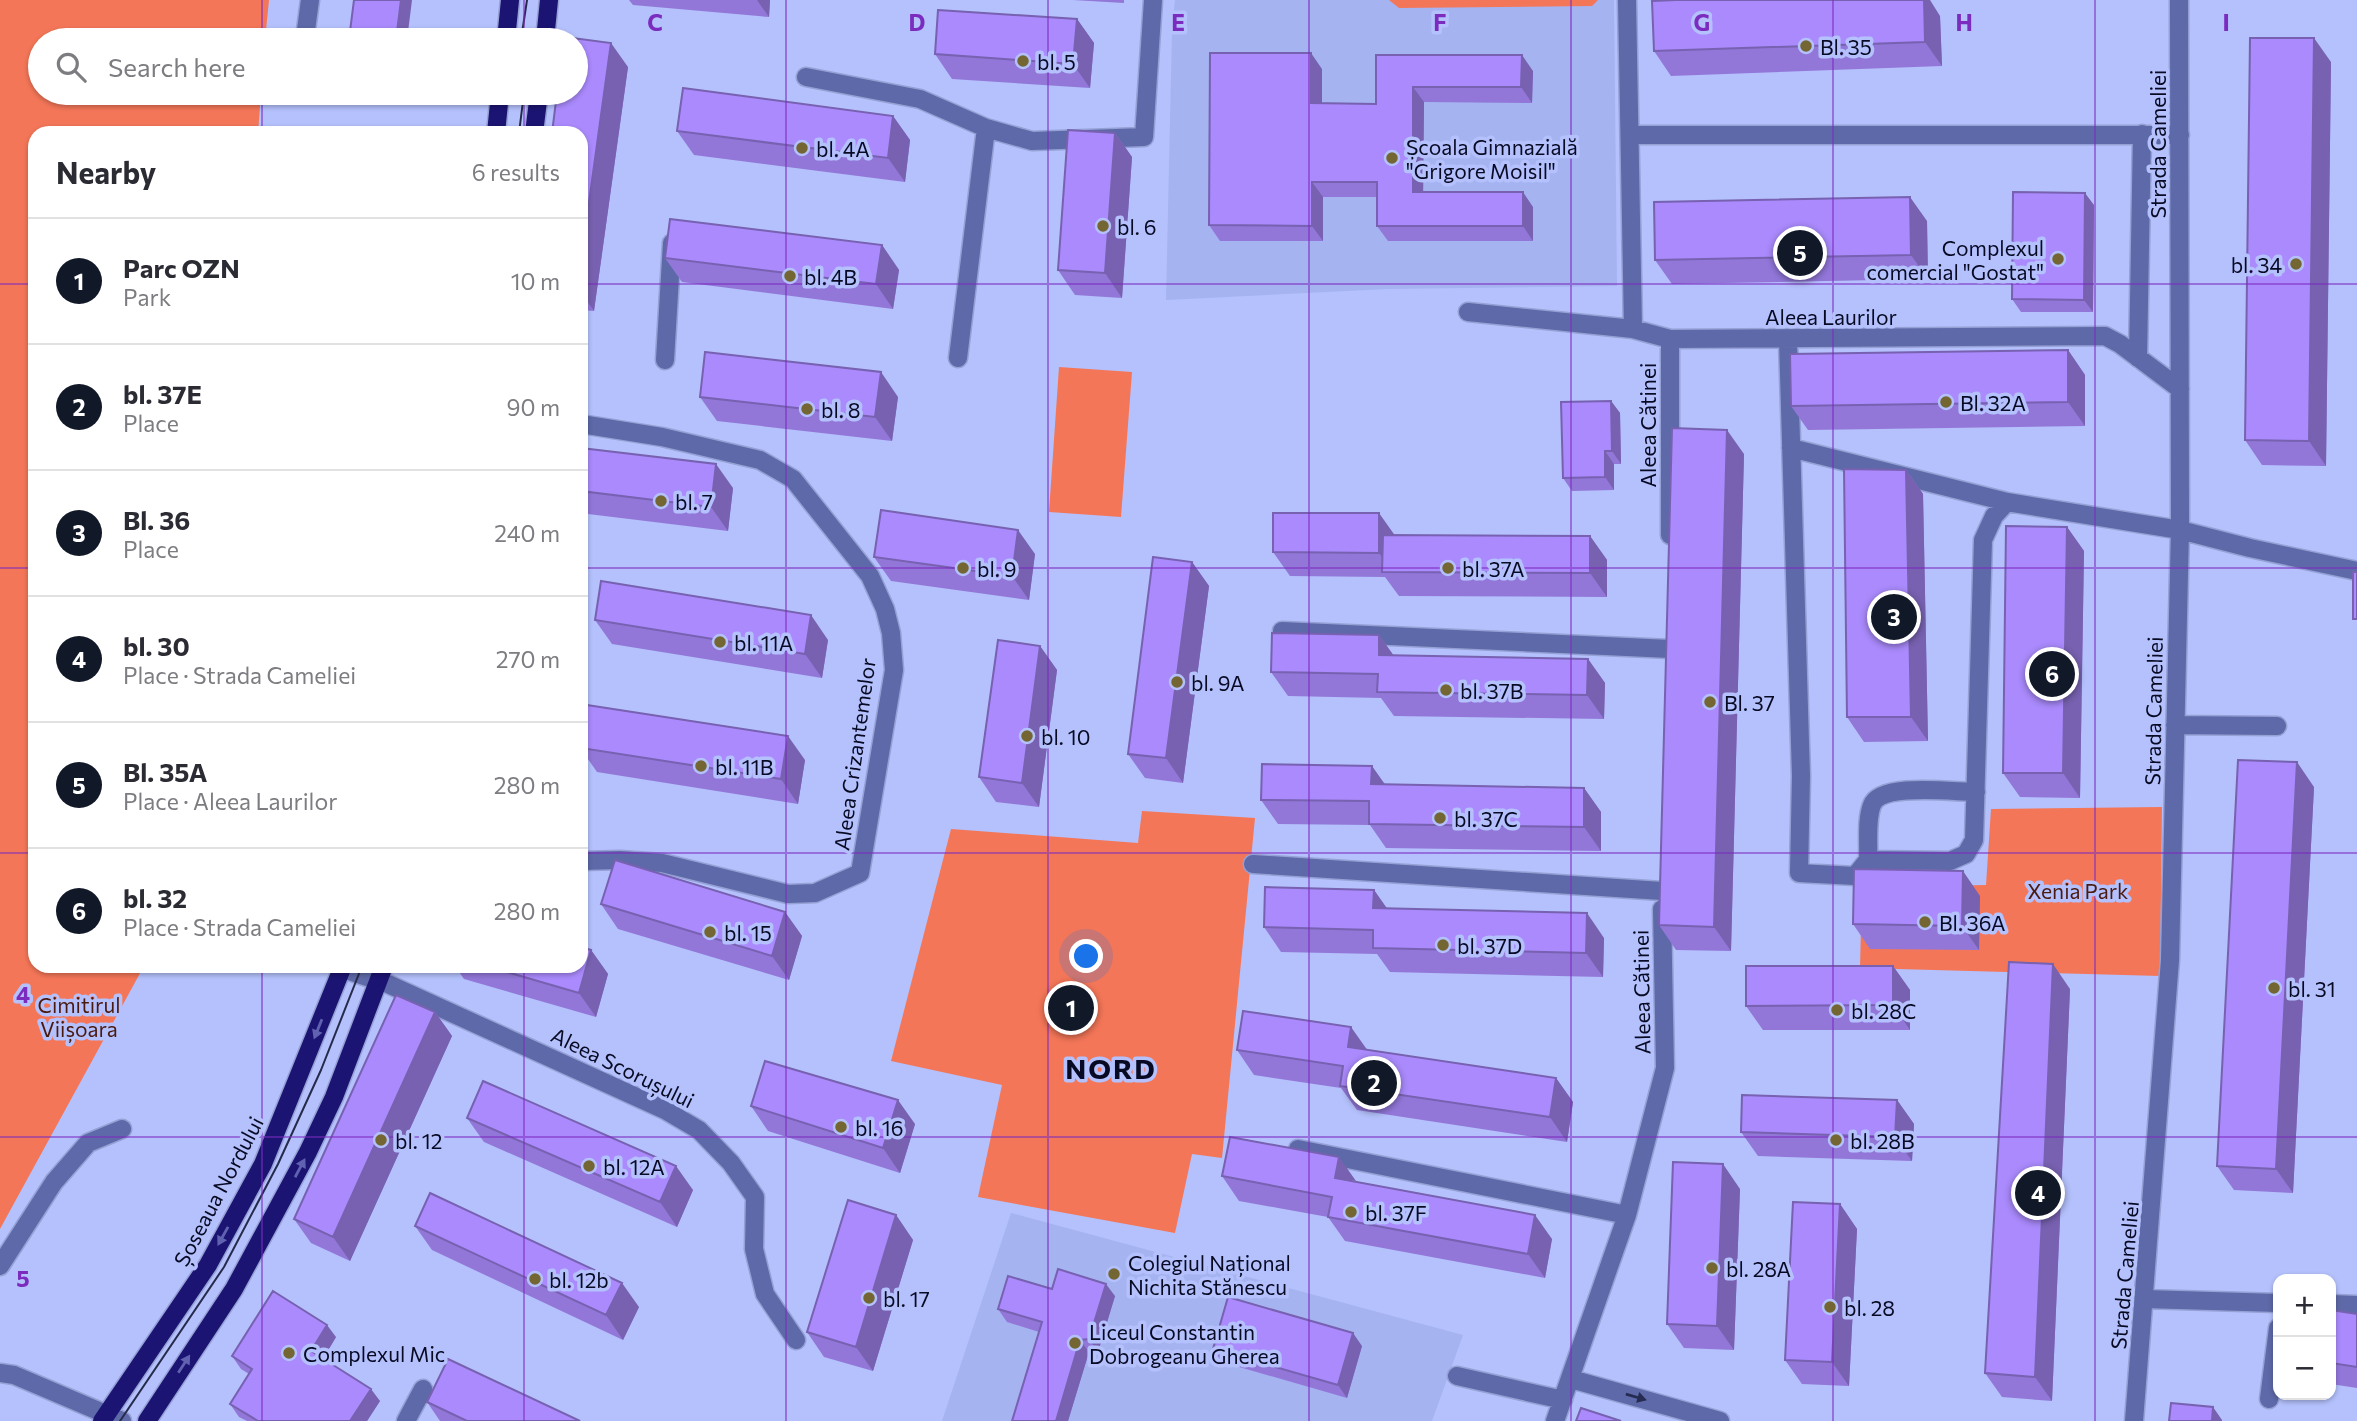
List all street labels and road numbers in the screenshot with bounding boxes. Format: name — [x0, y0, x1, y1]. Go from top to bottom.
street label: Strada Cameliei — [2145, 70, 2170, 218]
street label: Aleea Laurilor — [1765, 304, 1897, 329]
street label: Aleea Cătinei — [1635, 363, 1660, 487]
street label: Strada Cameliei — [2139, 636, 2167, 786]
street label: Aleea Crizantemelor — [828, 656, 880, 852]
street label: Aleea Cătinei — [1627, 929, 1655, 1055]
street label: Aleea Scorușului — [546, 1022, 699, 1114]
street label: Șoseaua Nordului — [168, 1112, 270, 1271]
street label: Strada Cameliei — [2105, 1200, 2143, 1350]

